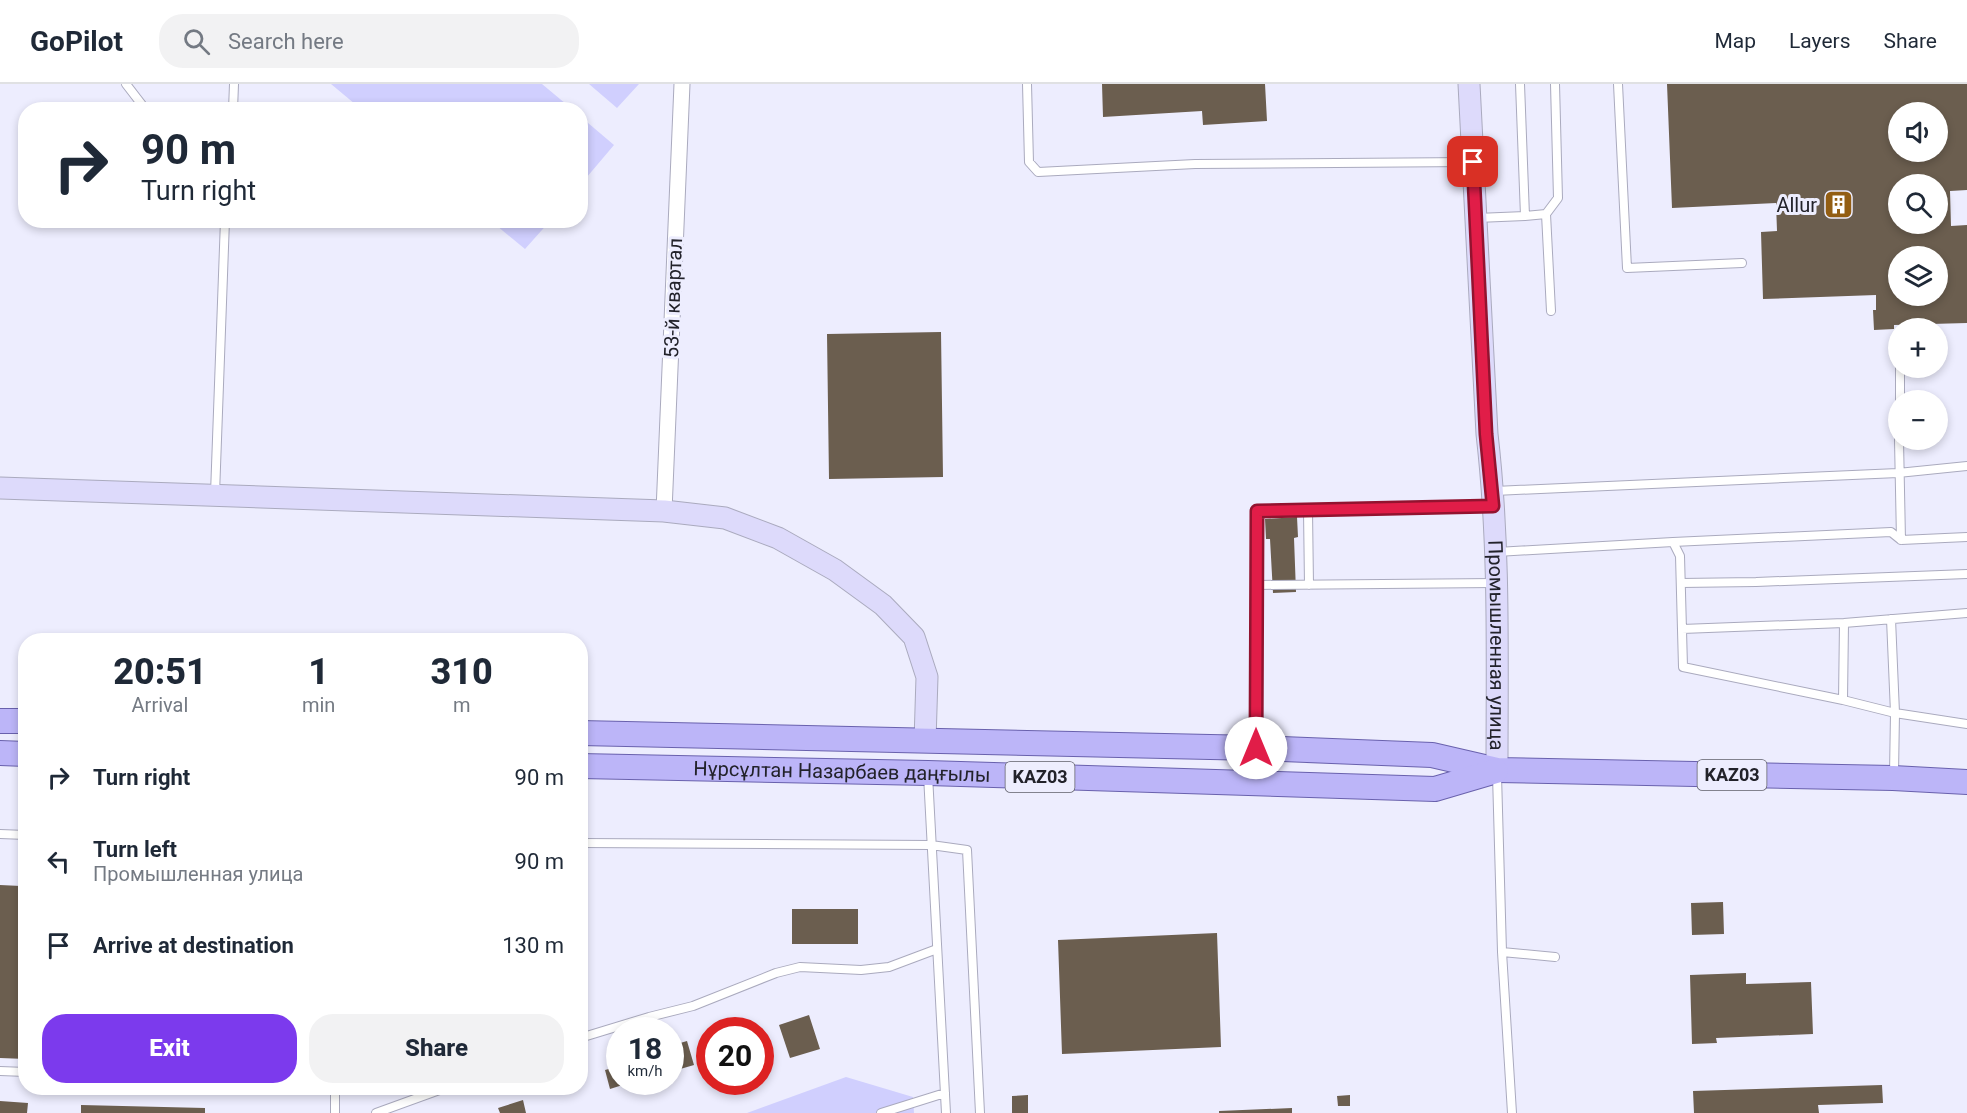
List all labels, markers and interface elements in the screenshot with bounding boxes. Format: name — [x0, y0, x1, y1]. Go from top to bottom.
search box — [159, 14, 579, 68]
text: GoPilot — [30, 25, 123, 58]
icon: search — [180, 25, 213, 58]
text: Search here — [228, 29, 344, 54]
text: Map — [1714, 29, 1756, 53]
text: Layers — [1789, 29, 1850, 53]
text: Share — [1883, 29, 1937, 53]
map controls — [1888, 102, 1948, 450]
button: sound — [1888, 102, 1948, 162]
text: 90 m — [141, 125, 236, 174]
icon: right — [42, 126, 120, 204]
pin — [1447, 136, 1498, 187]
icon: arrive — [1456, 145, 1489, 178]
button: search — [1888, 174, 1948, 234]
text: Turn right — [141, 175, 256, 207]
building icon: Allur — [1822, 189, 1854, 221]
place label: Allur — [1776, 193, 1817, 217]
street label: 53-й квартал — [659, 238, 687, 358]
button: layers — [1888, 246, 1948, 306]
button: + — [1888, 318, 1948, 378]
button: − — [1888, 390, 1948, 450]
street label: Промышленная улица — [1483, 539, 1509, 750]
text: 20:51 — [113, 651, 207, 693]
text: 1 — [308, 651, 329, 693]
text: 310 — [431, 651, 493, 693]
text: Arrival — [132, 693, 188, 717]
text: min — [302, 693, 335, 717]
text: m — [453, 693, 470, 717]
position arrow — [1224, 716, 1288, 780]
street label: Нұрсұлтан Назарбаев даңғылы — [693, 756, 991, 787]
road number: KАZ03 — [1698, 760, 1766, 790]
icon: right — [42, 761, 75, 794]
road number: KАZ03 — [1006, 762, 1074, 792]
text: Turn right — [93, 765, 190, 790]
text: 90 m — [515, 765, 564, 790]
text: Turn left — [93, 837, 177, 862]
icon: left — [42, 845, 75, 878]
text: 90 m — [515, 849, 564, 874]
text: Промышленная улица — [93, 862, 303, 886]
icon: arrive — [42, 929, 75, 962]
text: Arrive at destination — [93, 933, 294, 958]
text: 130 m — [502, 933, 564, 958]
button: Exit — [42, 1014, 297, 1083]
button: Share — [309, 1014, 564, 1083]
speed limit sign: 20 — [696, 1017, 774, 1095]
text: 18 — [628, 1031, 662, 1066]
text: km/h — [627, 1062, 663, 1080]

